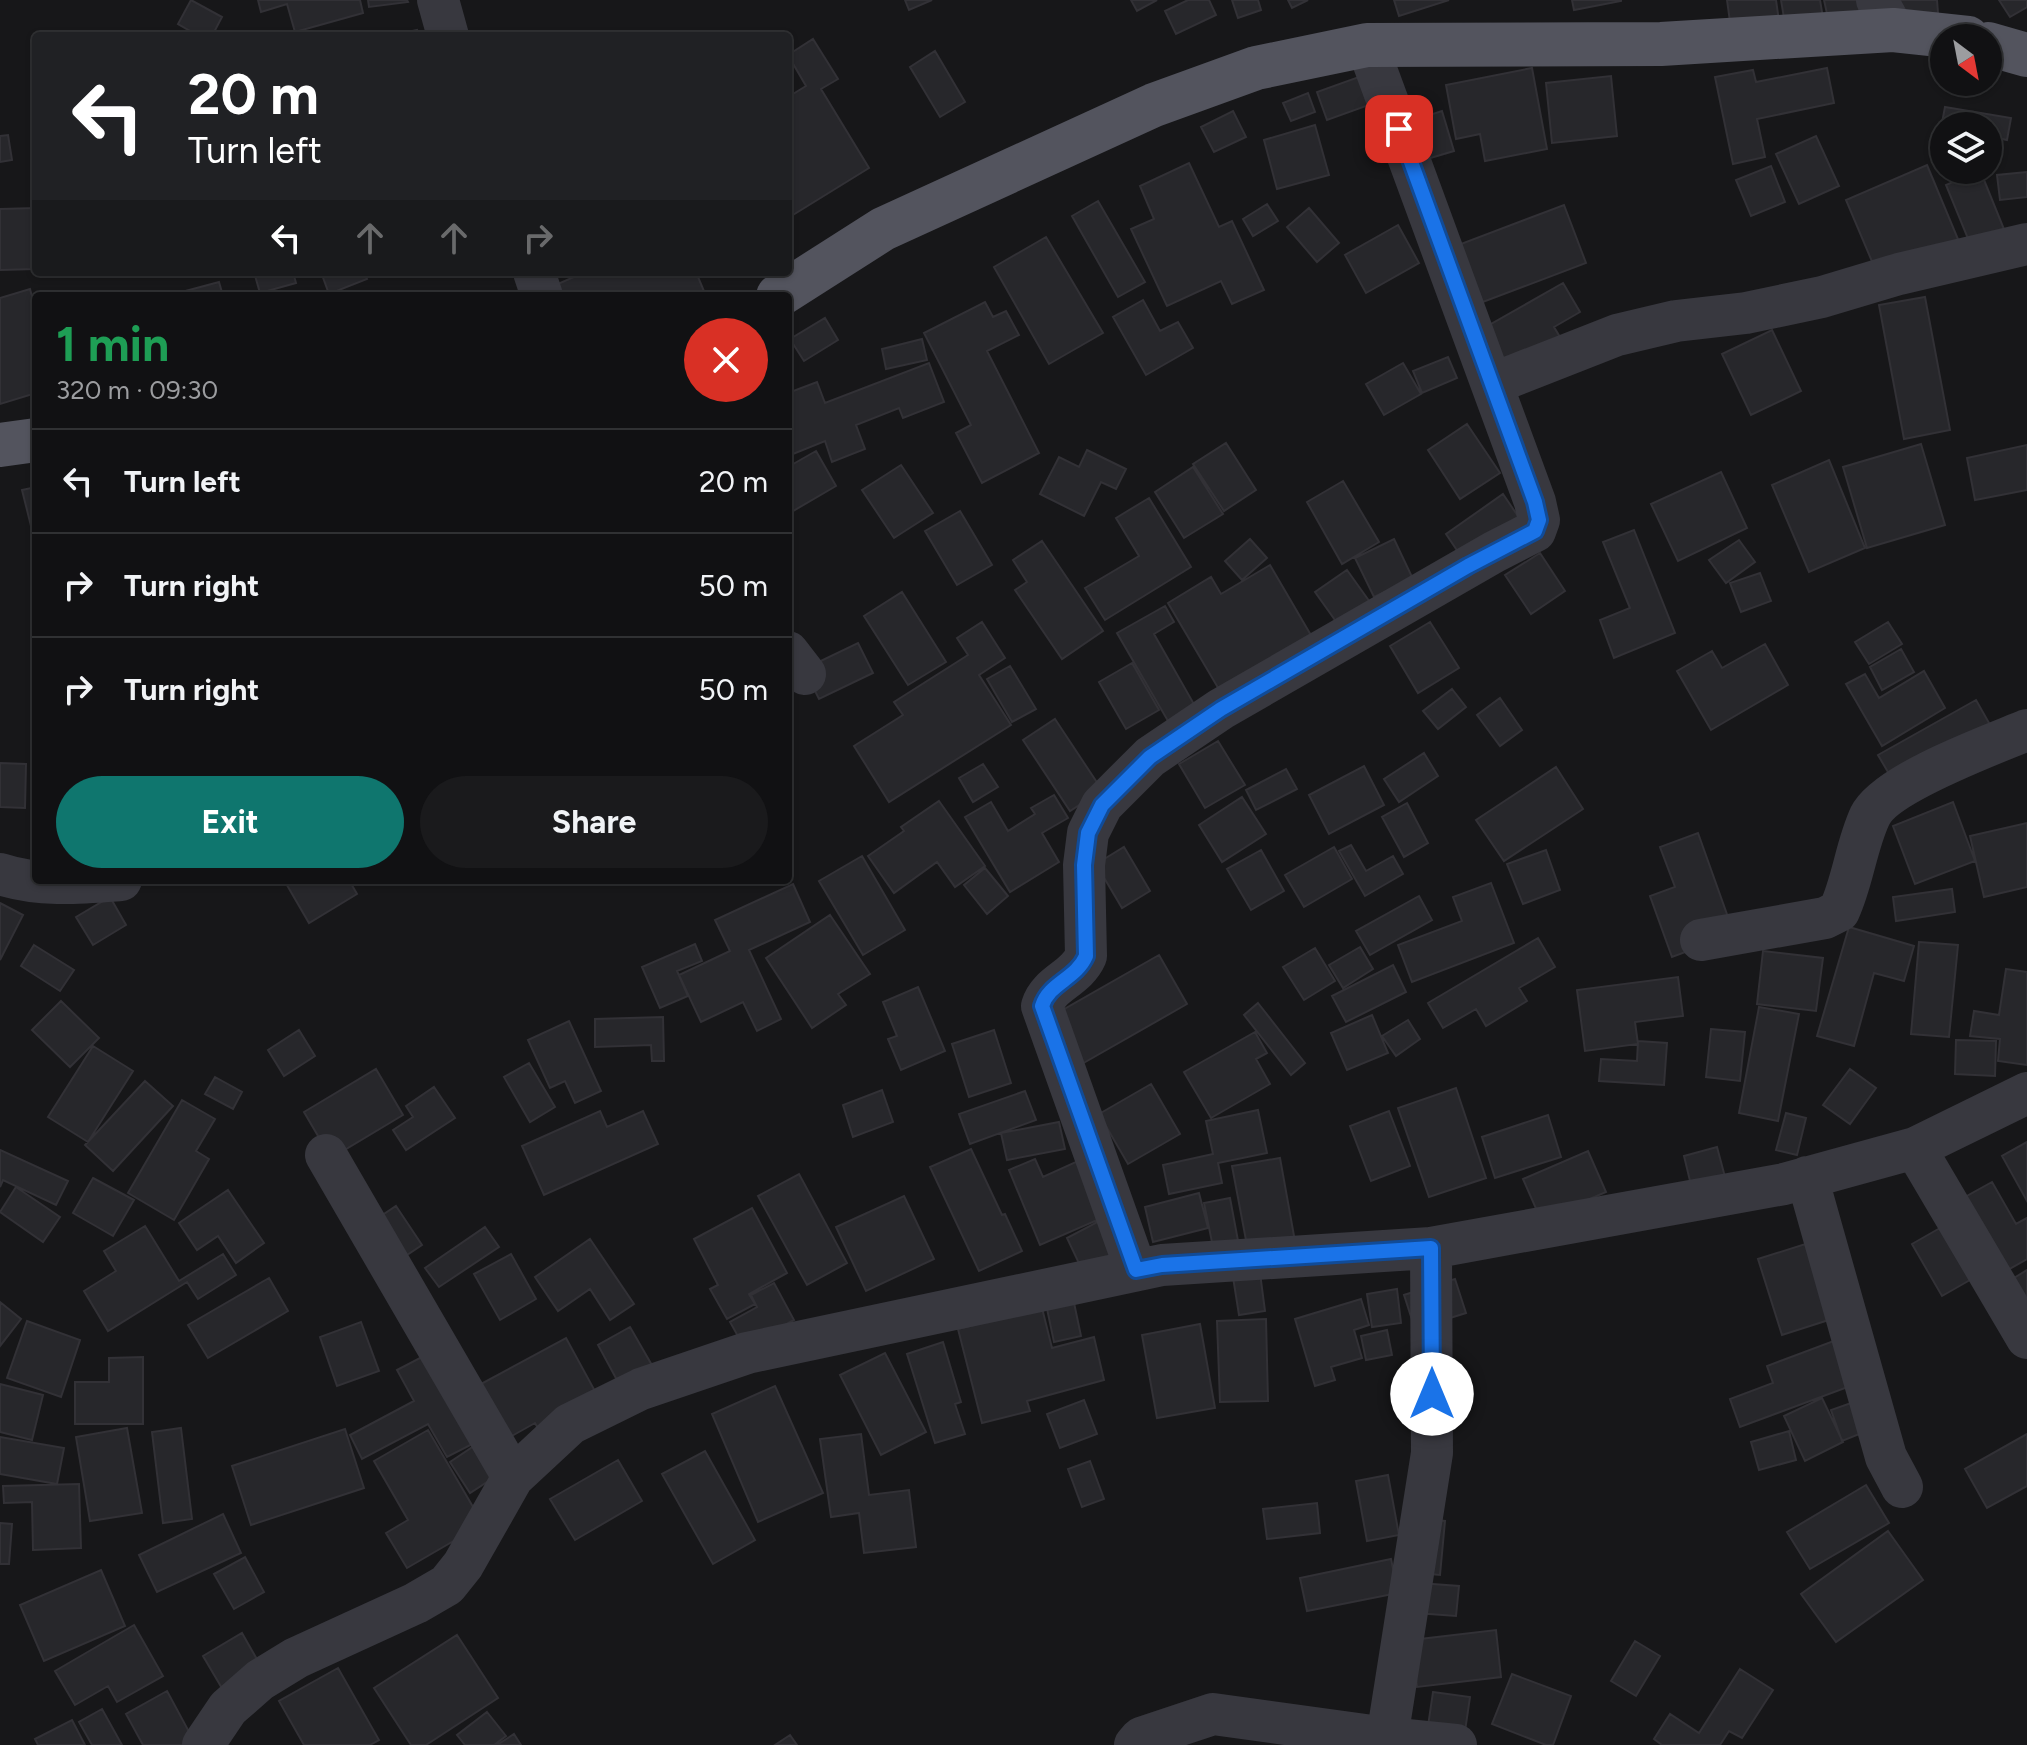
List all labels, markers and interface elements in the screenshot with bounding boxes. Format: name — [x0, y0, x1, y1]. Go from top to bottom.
north arrow — [1930, 24, 2002, 96]
map controls — [1930, 24, 2002, 184]
text: 20 m — [188, 61, 319, 128]
icon: left — [56, 64, 160, 168]
pin — [1365, 95, 1433, 163]
icon: arrive — [1377, 107, 1421, 151]
button: layers — [1930, 112, 2002, 184]
text: Turn left — [188, 129, 322, 172]
icon: left — [264, 216, 308, 260]
icon: ahead — [348, 216, 392, 260]
icon: ahead — [432, 216, 476, 260]
icon: right — [516, 216, 560, 260]
text: 1 min — [56, 315, 169, 373]
button: close — [684, 318, 768, 402]
text: 320 m · 09:30 — [56, 374, 218, 406]
icon: left — [56, 459, 100, 503]
text: Turn left — [124, 463, 241, 500]
text: 20 m — [699, 463, 768, 500]
icon: right — [56, 563, 100, 607]
text: Turn right — [124, 567, 259, 604]
text: 50 m — [699, 567, 768, 604]
icon: right — [56, 667, 100, 711]
text: Turn right — [124, 671, 259, 708]
text: 50 m — [699, 671, 768, 708]
button: Exit — [56, 776, 404, 868]
button: Share — [420, 776, 768, 868]
position arrow — [1390, 1352, 1474, 1436]

